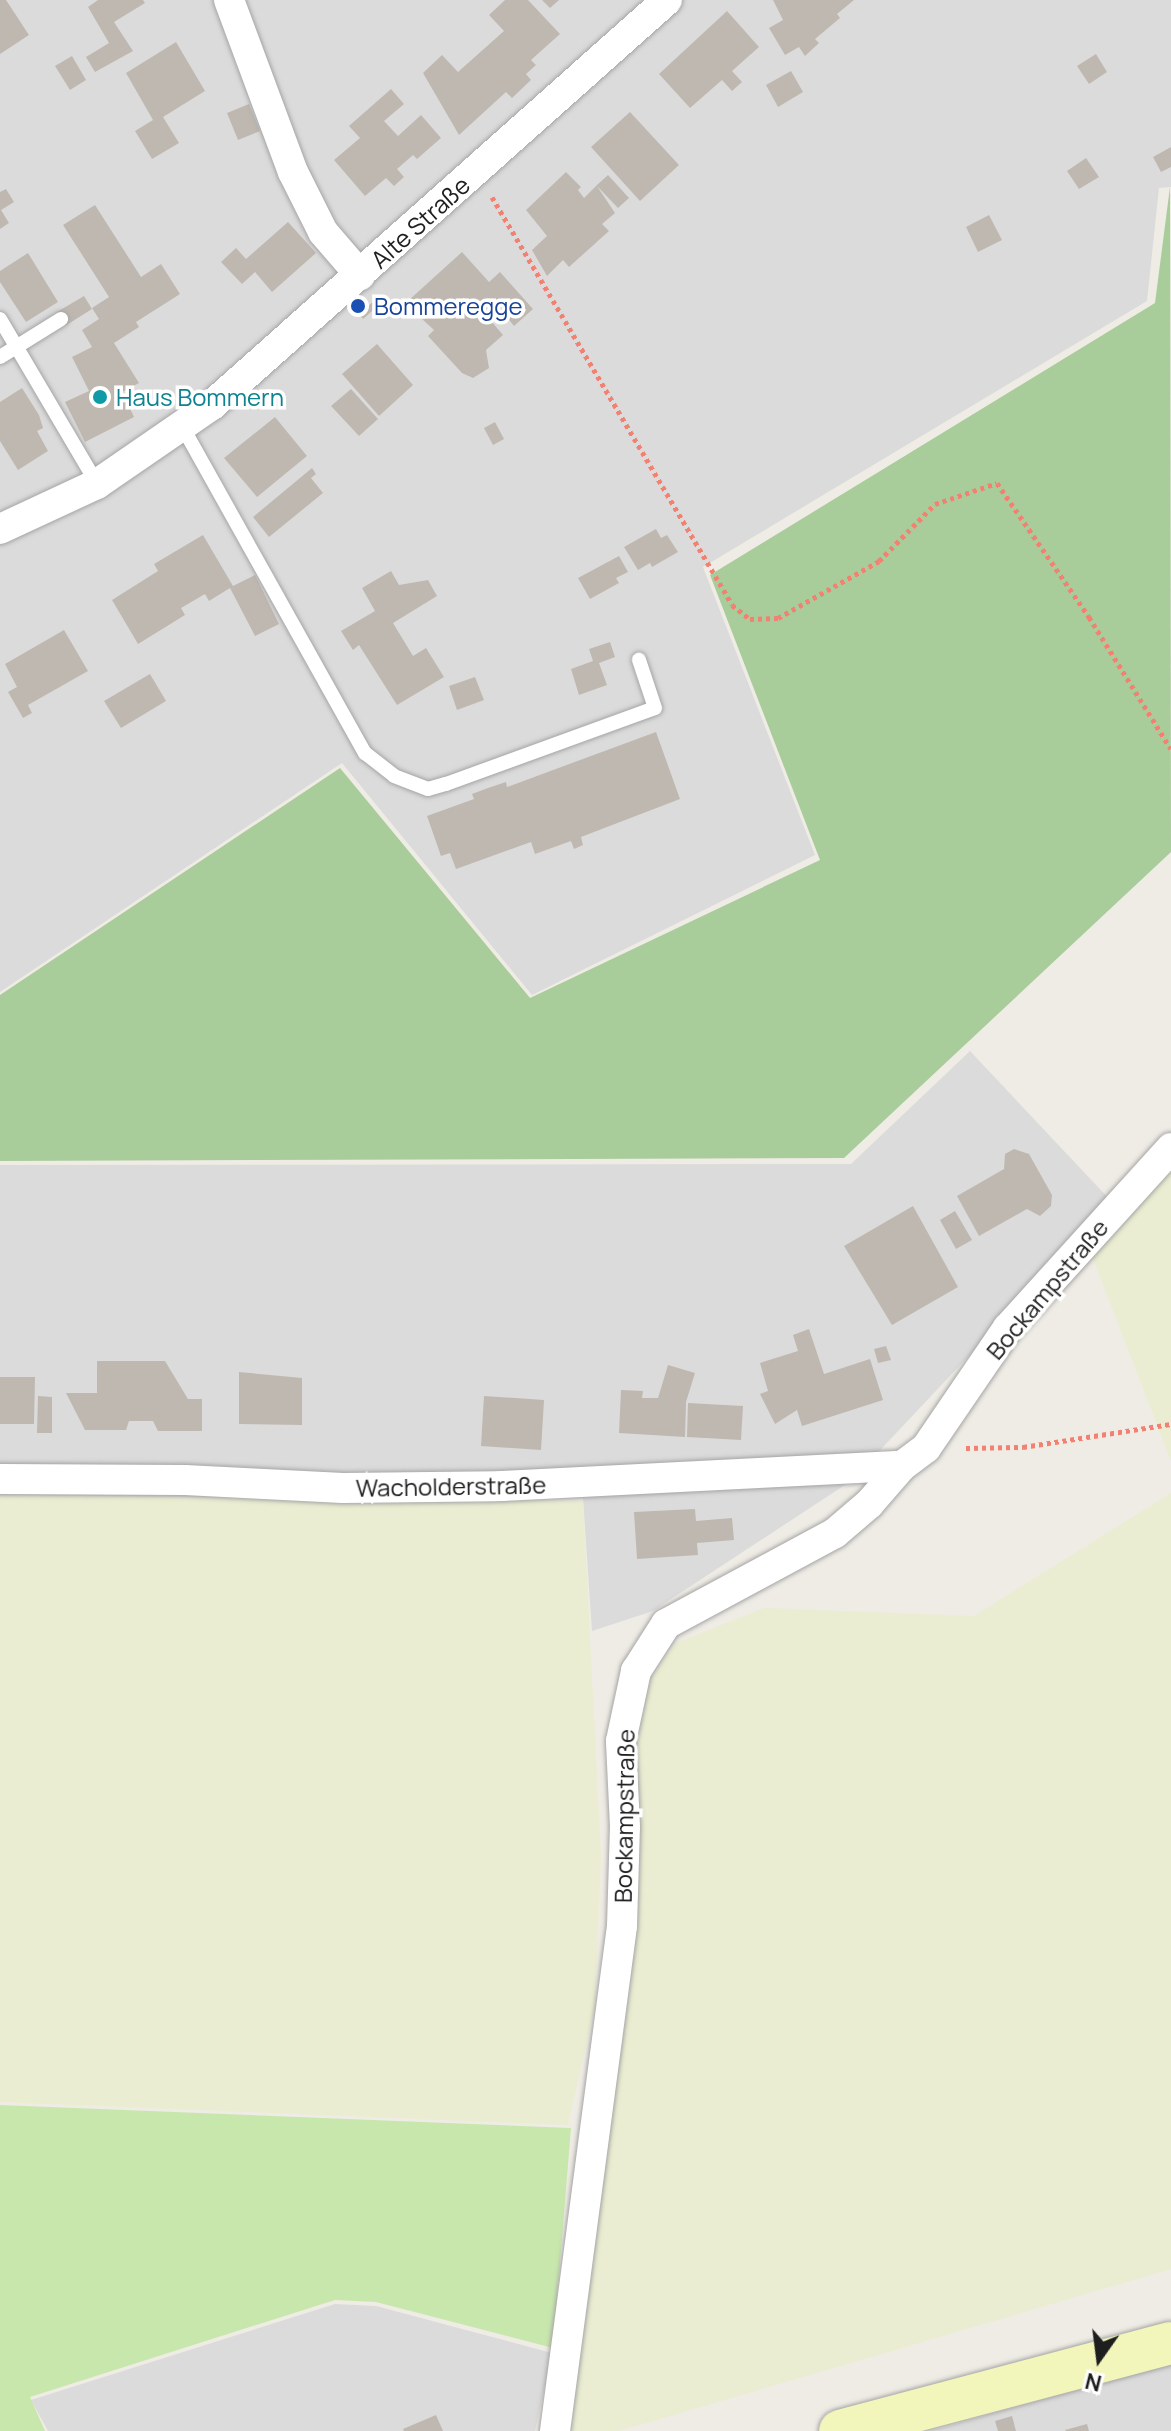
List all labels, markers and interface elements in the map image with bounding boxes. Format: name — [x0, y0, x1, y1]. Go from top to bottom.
street label: Alte Straße — [365, 170, 475, 274]
place label: Bommeregge — [374, 292, 522, 320]
marker: Bommeregge — [349, 297, 367, 315]
place label: Haus Bommern — [116, 383, 284, 411]
marker: Haus Bommern — [91, 388, 109, 406]
street label: Bockampstraße — [980, 1213, 1114, 1365]
street label: Wacholderstraße — [355, 1470, 547, 1502]
street label: Bockampstraße — [608, 1729, 640, 1903]
north arrow — [1059, 2319, 1139, 2399]
text: N — [1082, 2366, 1104, 2399]

